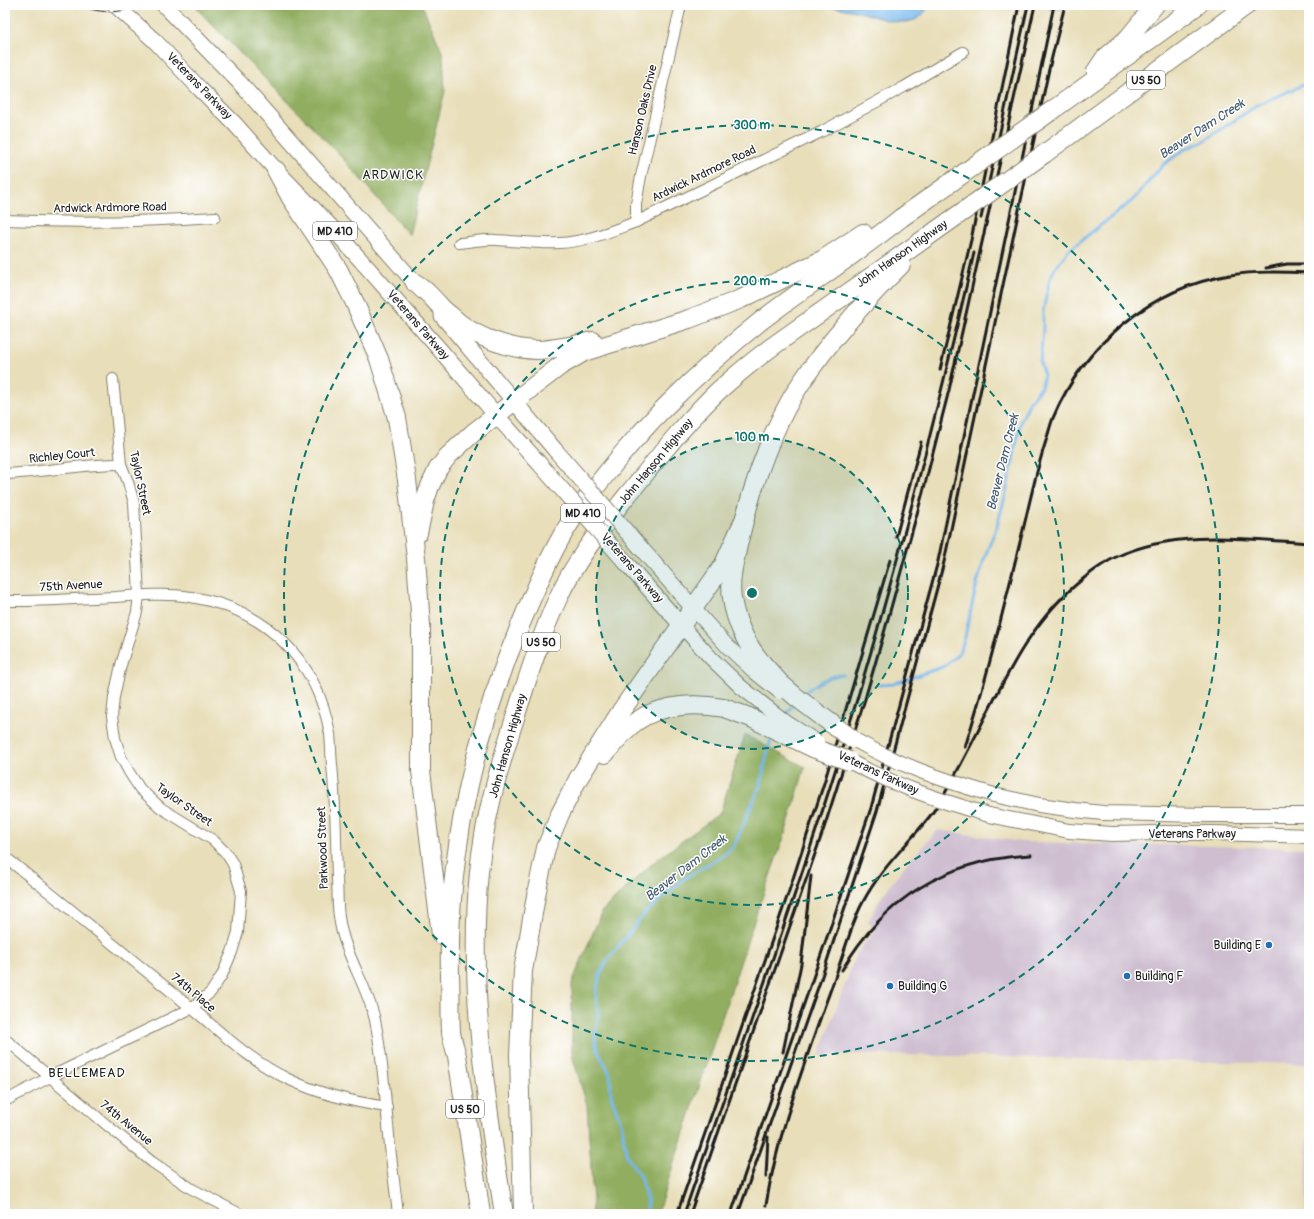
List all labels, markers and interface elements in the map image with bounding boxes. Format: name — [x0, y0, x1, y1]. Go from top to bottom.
street label: Veterans Parkway — [163, 49, 235, 123]
street label: Hanson Oaks Drive — [625, 63, 661, 157]
road number: US 50 — [1127, 71, 1165, 89]
water label: Beaver Dam Creek — [1156, 95, 1249, 163]
text: 300 m — [734, 118, 771, 133]
street label: Ardwick Ardmore Road — [650, 142, 759, 206]
district label: ARDWICK — [362, 167, 424, 183]
street label: Ardwick Ardmore Road — [53, 200, 167, 216]
street label: John Hanson Highway — [853, 217, 951, 291]
road number: MD 410 — [313, 222, 357, 240]
text: 200 m — [734, 274, 771, 289]
street label: Veterans Parkway — [384, 287, 452, 363]
water label: Beaver Dam Creek — [983, 411, 1023, 512]
street label: John Hanson Highway — [616, 416, 696, 508]
text: 100 m — [735, 430, 770, 445]
street label: Richley Court — [28, 445, 96, 467]
street label: Taylor Street — [126, 449, 154, 517]
road number: MD 410 — [561, 504, 605, 522]
street label: Veterans Parkway — [598, 530, 666, 606]
street label: 75th Avenue — [39, 577, 103, 595]
centre of rings — [745, 586, 759, 600]
road number: US 50 — [522, 633, 560, 651]
street label: John Hanson Highway — [486, 692, 530, 800]
street label: Veterans Parkway — [835, 748, 921, 798]
street label: Taylor Street — [153, 780, 215, 830]
street label: Parkwood Street — [314, 806, 332, 890]
street label: Veterans Parkway — [1148, 827, 1236, 842]
water label: Beaver Dam Creek — [642, 830, 731, 905]
place label: Building E — [1214, 938, 1261, 953]
marker: Building E — [1264, 940, 1274, 950]
place label: Building F — [1135, 969, 1183, 984]
street label: 74th Place — [168, 970, 218, 1016]
marker: Building F — [1122, 971, 1132, 981]
place label: Building G — [898, 979, 947, 994]
marker: Building G — [885, 981, 895, 991]
district label: BELLEMEAD — [48, 1065, 126, 1081]
street label: 74th Avenue — [97, 1097, 155, 1149]
road number: US 50 — [446, 1100, 484, 1118]

